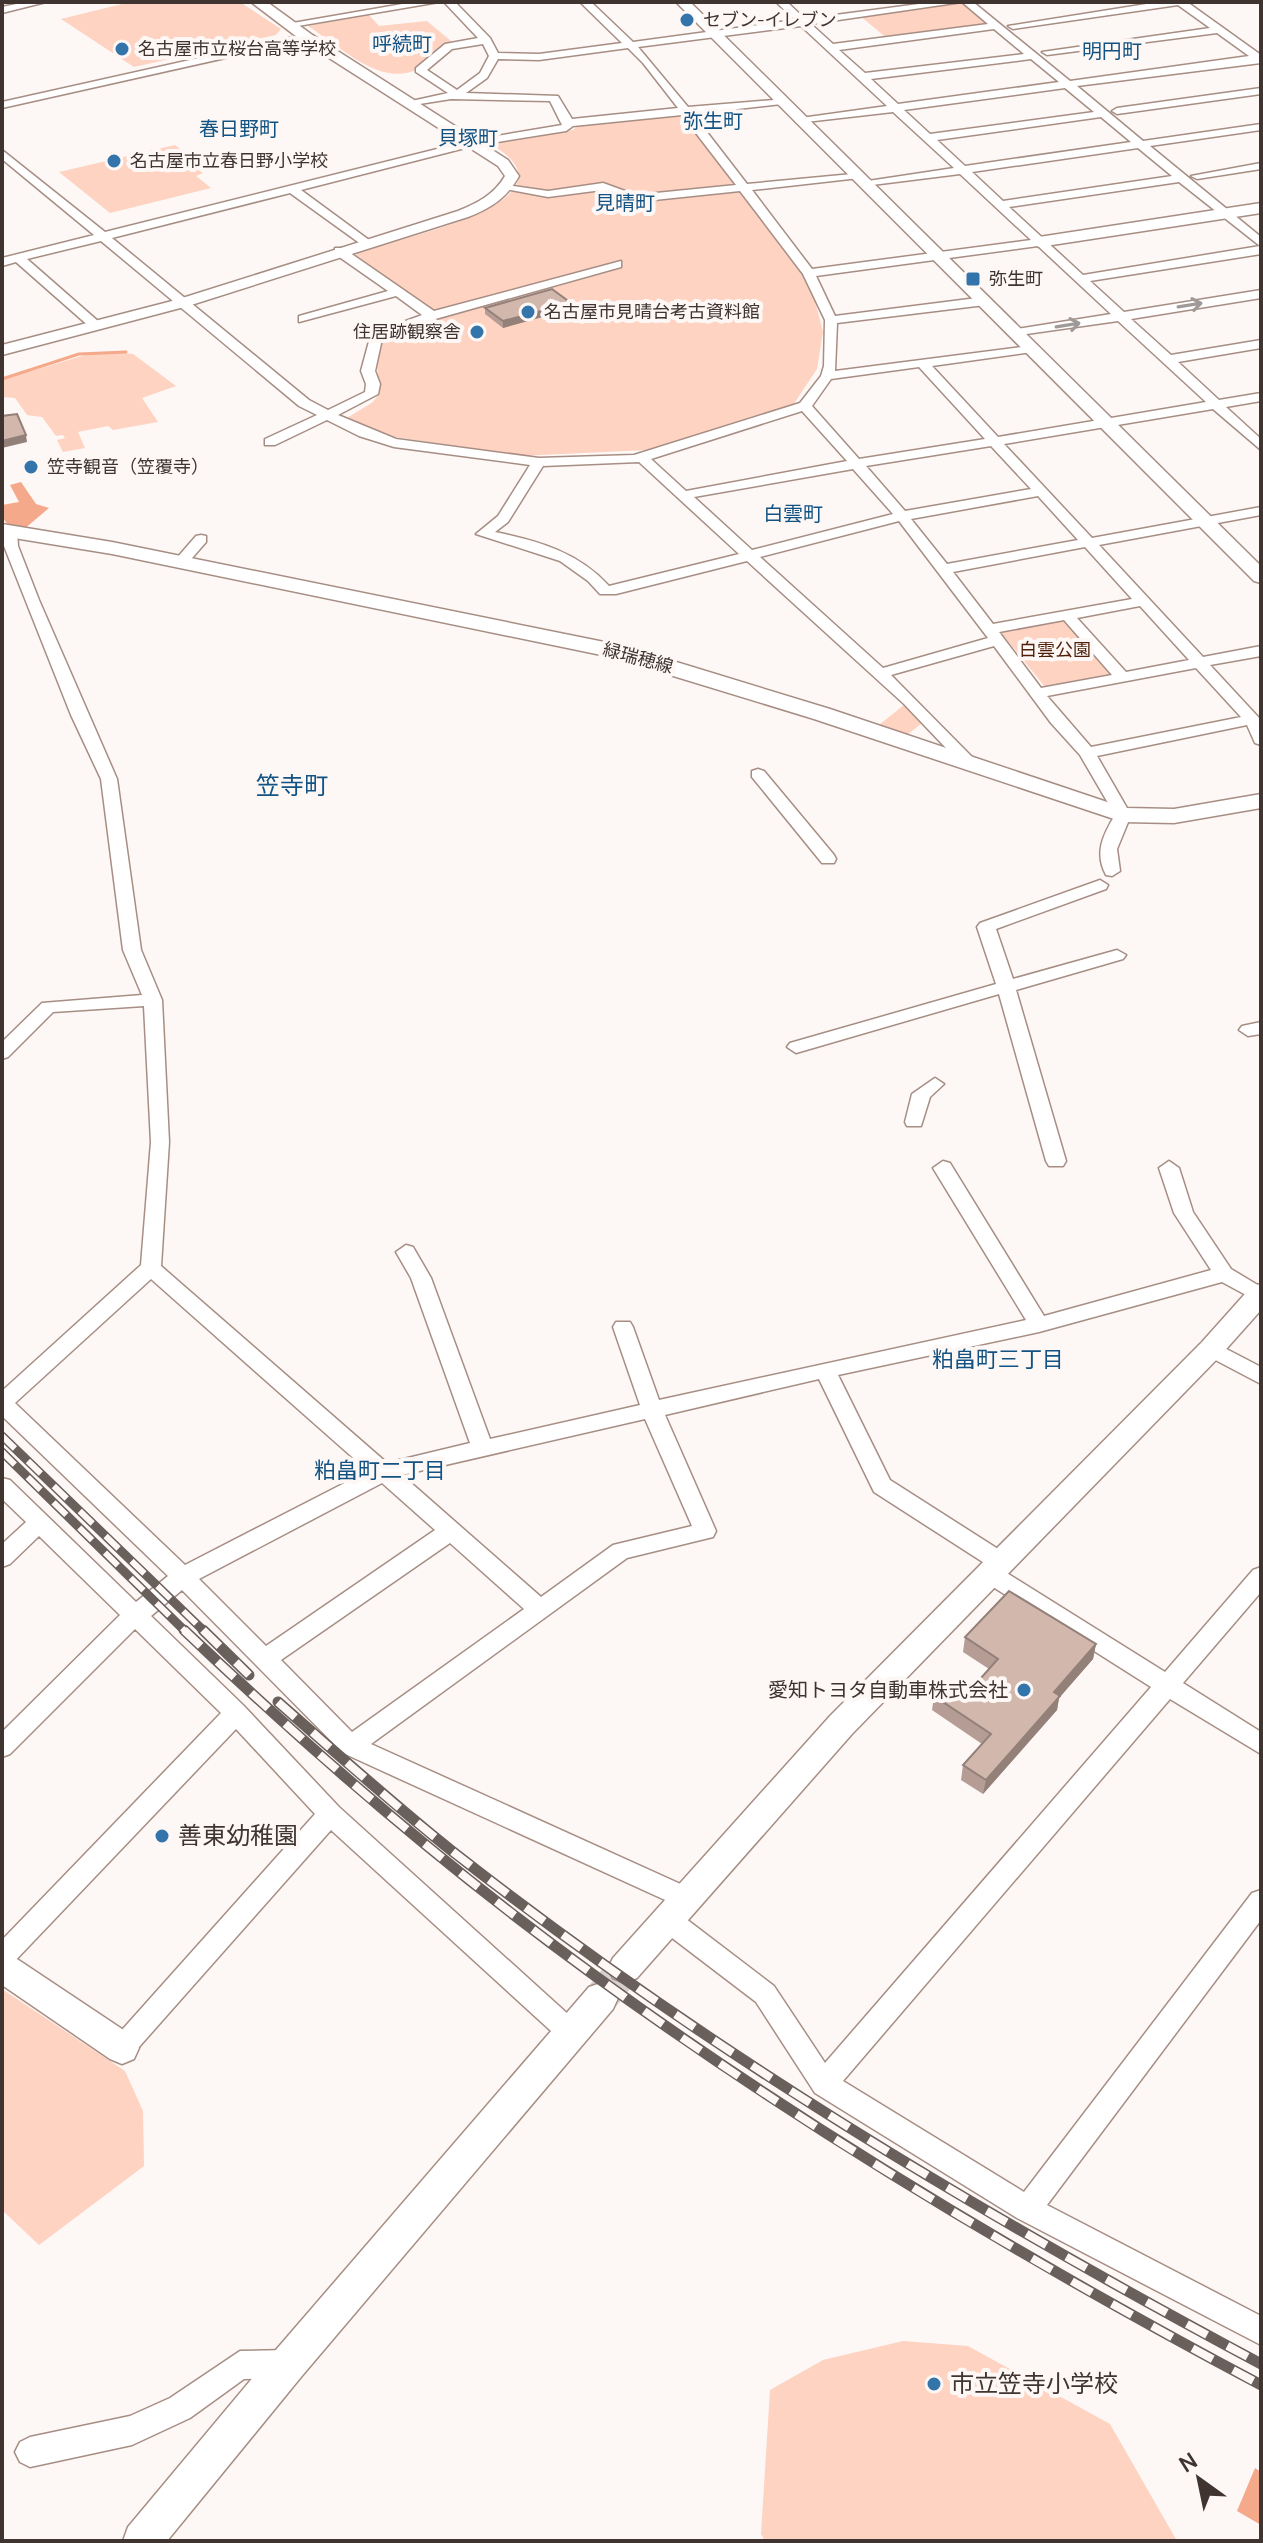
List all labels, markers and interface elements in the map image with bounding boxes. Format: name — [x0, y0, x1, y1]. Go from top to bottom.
place label: セブン-イレブン — [703, 7, 837, 31]
marker: セブン-イレブン — [678, 11, 696, 29]
district label: 呼続町 — [372, 30, 432, 57]
place label: 名古屋市立桜台高等学校 — [138, 36, 336, 60]
district label: 明円町 — [1082, 37, 1142, 64]
marker: 名古屋市立桜台高等学校 — [113, 40, 131, 58]
district label: 弥生町 — [683, 107, 743, 134]
district label: 春日野町 — [199, 115, 279, 142]
district label: 貝塚町 — [438, 124, 498, 151]
place label: 名古屋市立春日野小学校 — [130, 148, 328, 172]
marker: 名古屋市立春日野小学校 — [105, 152, 123, 170]
district label: 見晴町 — [595, 189, 655, 216]
place label: 弥生町 — [989, 266, 1043, 290]
marker: 弥生町 — [964, 270, 982, 288]
one-way arrow — [1177, 297, 1203, 312]
place label: 名古屋市見晴台考古資料館 — [544, 299, 760, 323]
marker: 名古屋市見晴台考古資料館 — [519, 303, 537, 321]
one-way arrow — [1055, 316, 1081, 331]
place label: 住居跡観察舎 — [353, 319, 461, 343]
marker: 住居跡観察舎 — [468, 323, 486, 341]
place label: 笠寺観音（笠覆寺） — [47, 454, 209, 478]
marker: 笠寺観音（笠覆寺） — [22, 458, 40, 476]
district label: 白雲町 — [763, 500, 823, 527]
street label: 緑瑞穂線 — [600, 636, 676, 678]
park label: 白雲公園 — [1019, 637, 1091, 661]
district label: 笠寺町 — [256, 768, 328, 801]
district label: 粕畠町三丁目 — [932, 1344, 1064, 1374]
district label: 粕畠町二丁目 — [314, 1455, 446, 1485]
place label: 愛知トヨタ自動車株式会社 — [768, 1676, 1008, 1703]
marker: 愛知トヨタ自動車株式会社 — [1015, 1681, 1033, 1699]
place label: 善東幼稚園 — [178, 1818, 298, 1851]
marker: 善東幼稚園 — [153, 1827, 171, 1845]
place label: 市立笠寺小学校 — [950, 2366, 1118, 2399]
marker: 市立笠寺小学校 — [925, 2375, 943, 2393]
north arrow — [1159, 2439, 1239, 2519]
text: N — [1173, 2445, 1203, 2479]

